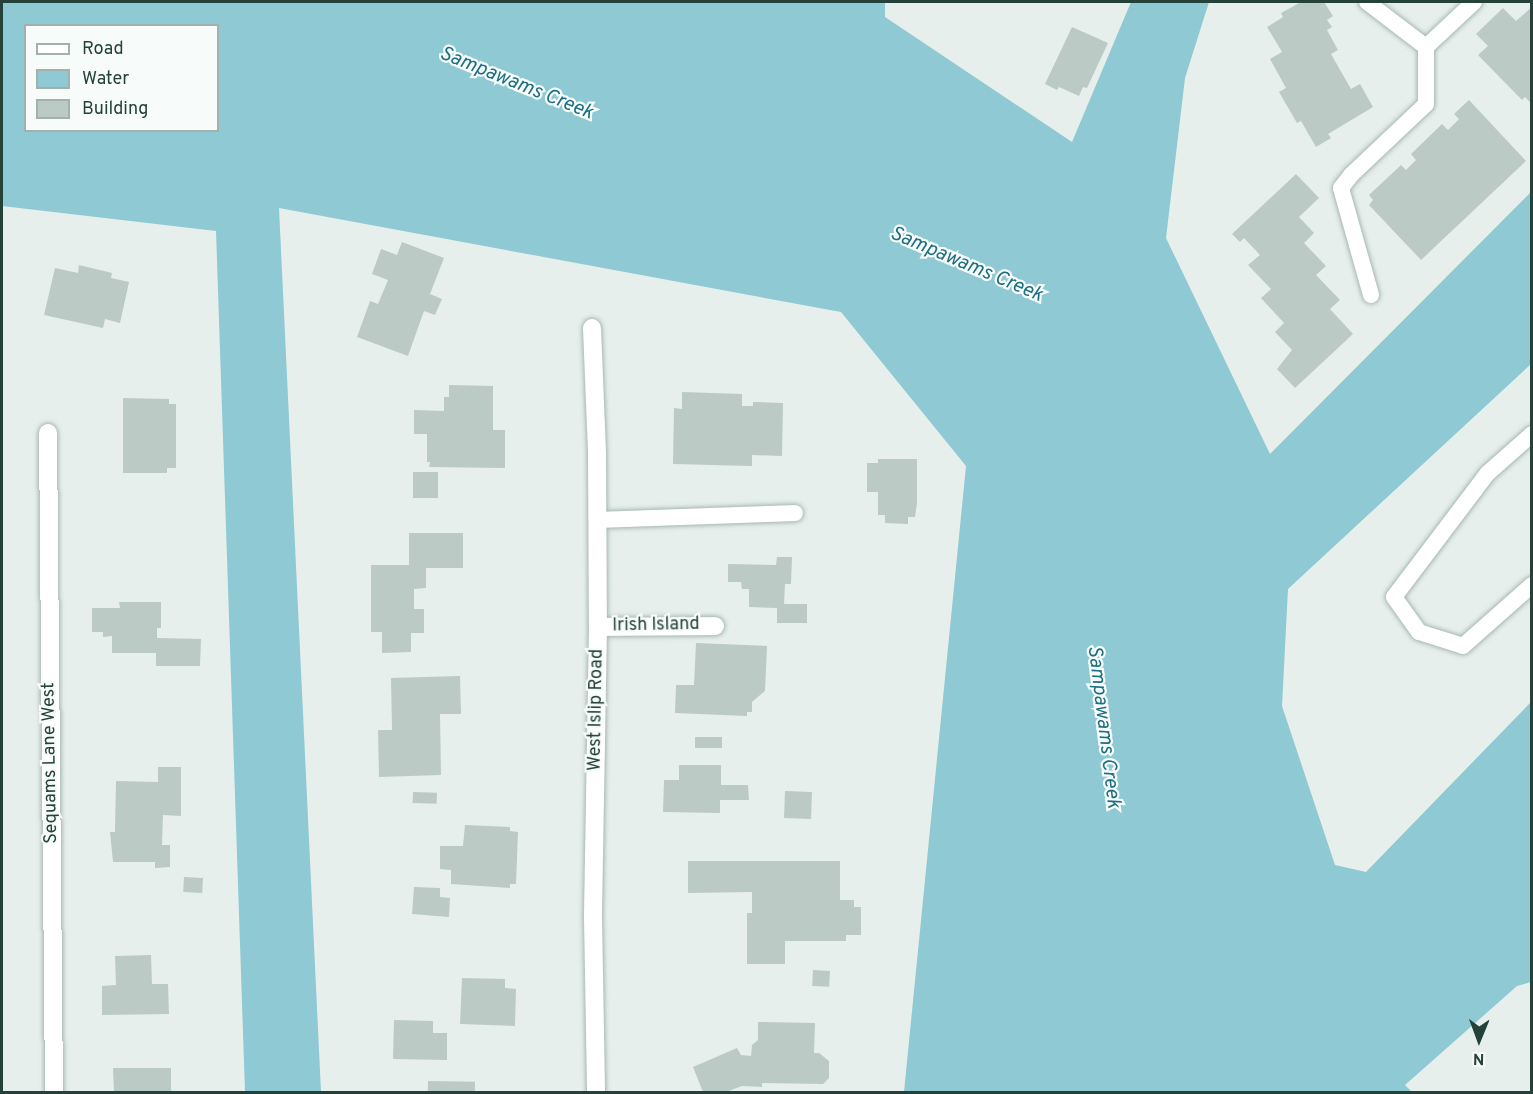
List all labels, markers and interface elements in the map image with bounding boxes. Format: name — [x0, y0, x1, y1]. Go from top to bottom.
legend — [24, 24, 219, 132]
text: Road — [82, 38, 124, 61]
water label: Sampawams Creek — [436, 42, 596, 126]
text: Water — [82, 68, 129, 91]
text: Building — [82, 98, 148, 121]
water label: Sampawams Creek — [886, 222, 1046, 308]
street label: Irish Island — [612, 614, 700, 638]
water label: Sampawams Creek — [1081, 644, 1125, 810]
street label: West Islip Road — [585, 649, 609, 771]
street label: Sequams Lane West — [39, 682, 63, 844]
north arrow — [1449, 1010, 1509, 1070]
text: N — [1473, 1048, 1485, 1068]

